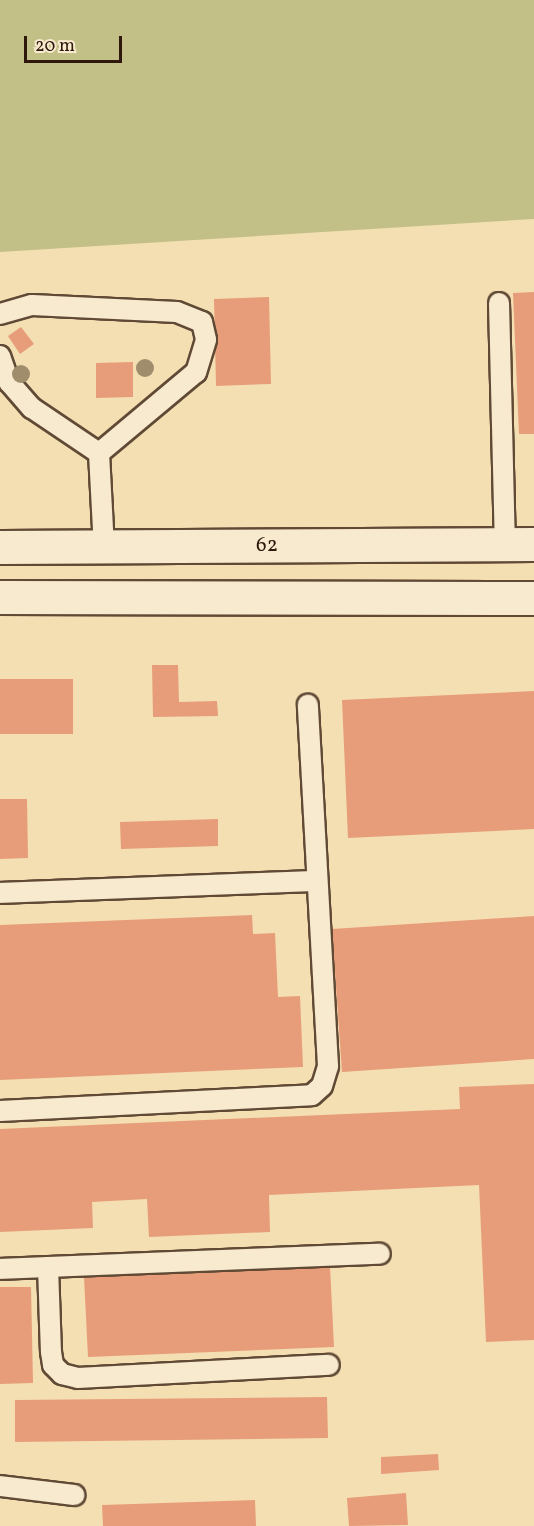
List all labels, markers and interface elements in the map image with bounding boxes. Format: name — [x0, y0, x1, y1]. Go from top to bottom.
scale bar — [27, 24, 124, 62]
text: 20 m — [35, 34, 75, 59]
street label: 62 — [256, 533, 278, 559]

